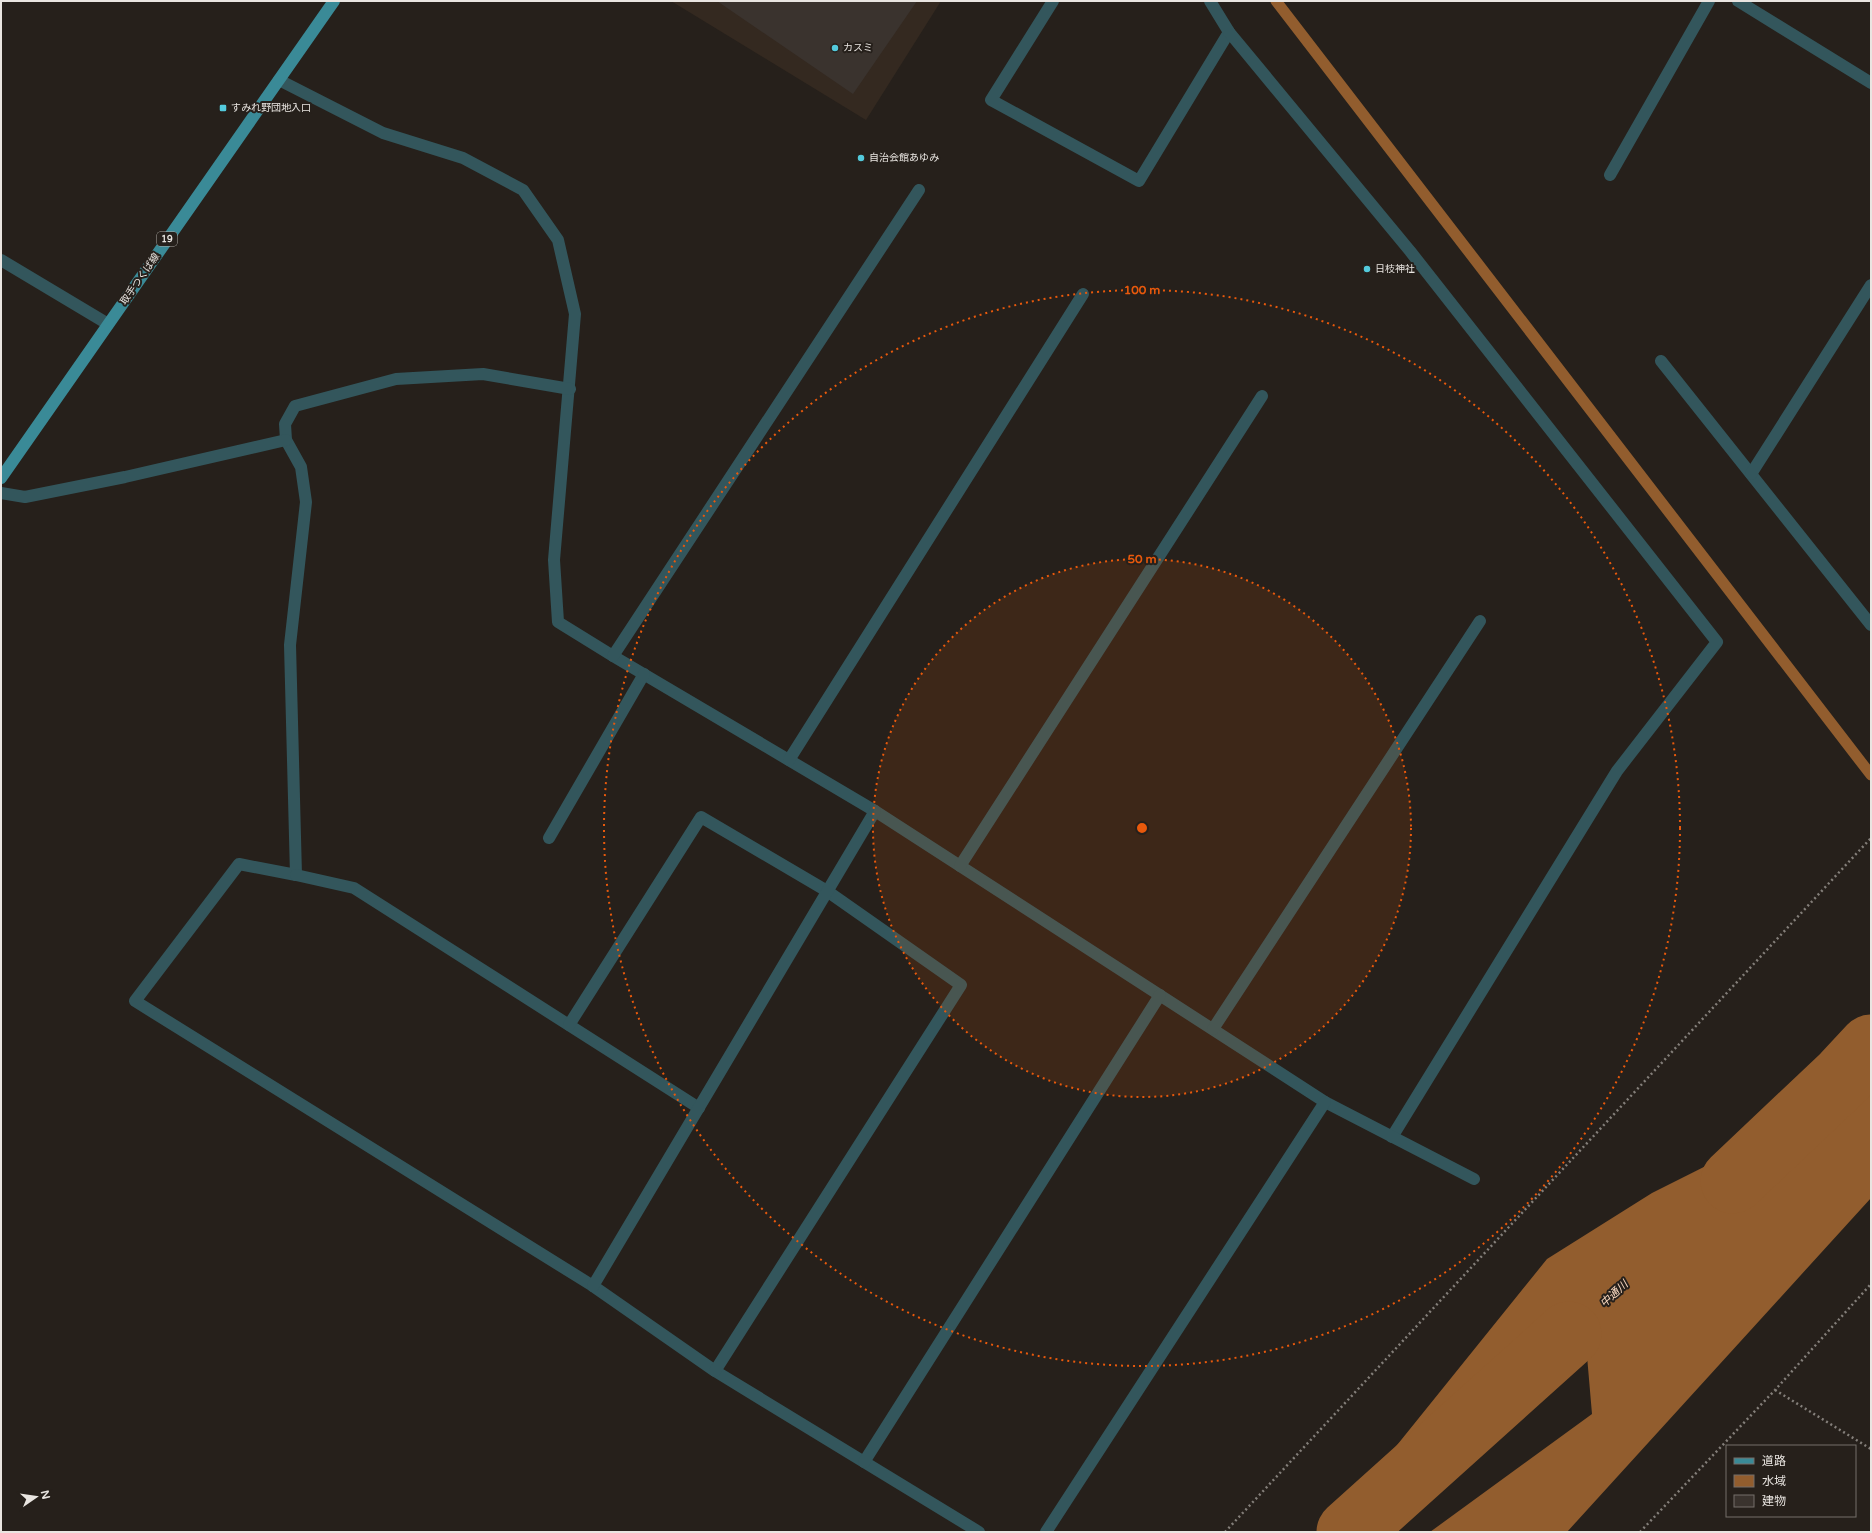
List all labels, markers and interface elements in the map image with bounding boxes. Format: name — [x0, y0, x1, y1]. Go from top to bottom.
place label: カスミ — [843, 42, 873, 54]
marker: カスミ — [830, 43, 840, 53]
place label: すみれ野団地入口 — [231, 102, 311, 114]
marker: すみれ野団地入口 — [218, 103, 228, 113]
place label: 自治会館あゆみ — [869, 152, 939, 164]
marker: 自治会館あゆみ — [856, 153, 866, 163]
road number: 19 — [157, 232, 177, 246]
street label: 取手つくば線 — [118, 251, 162, 307]
place label: 日枝神社 — [1375, 263, 1415, 275]
marker: 日枝神社 — [1362, 264, 1372, 274]
text: 100 m — [1124, 283, 1160, 297]
text: 50 m — [1127, 552, 1157, 566]
centre of rings — [1135, 821, 1149, 835]
water label: 中通川 — [1597, 1277, 1631, 1310]
legend — [1726, 1445, 1856, 1517]
text: 道路 — [1762, 1454, 1786, 1468]
text: 水域 — [1762, 1474, 1786, 1488]
north arrow — [16, 1477, 56, 1517]
text: N — [38, 1489, 53, 1501]
text: 建物 — [1762, 1494, 1786, 1508]

